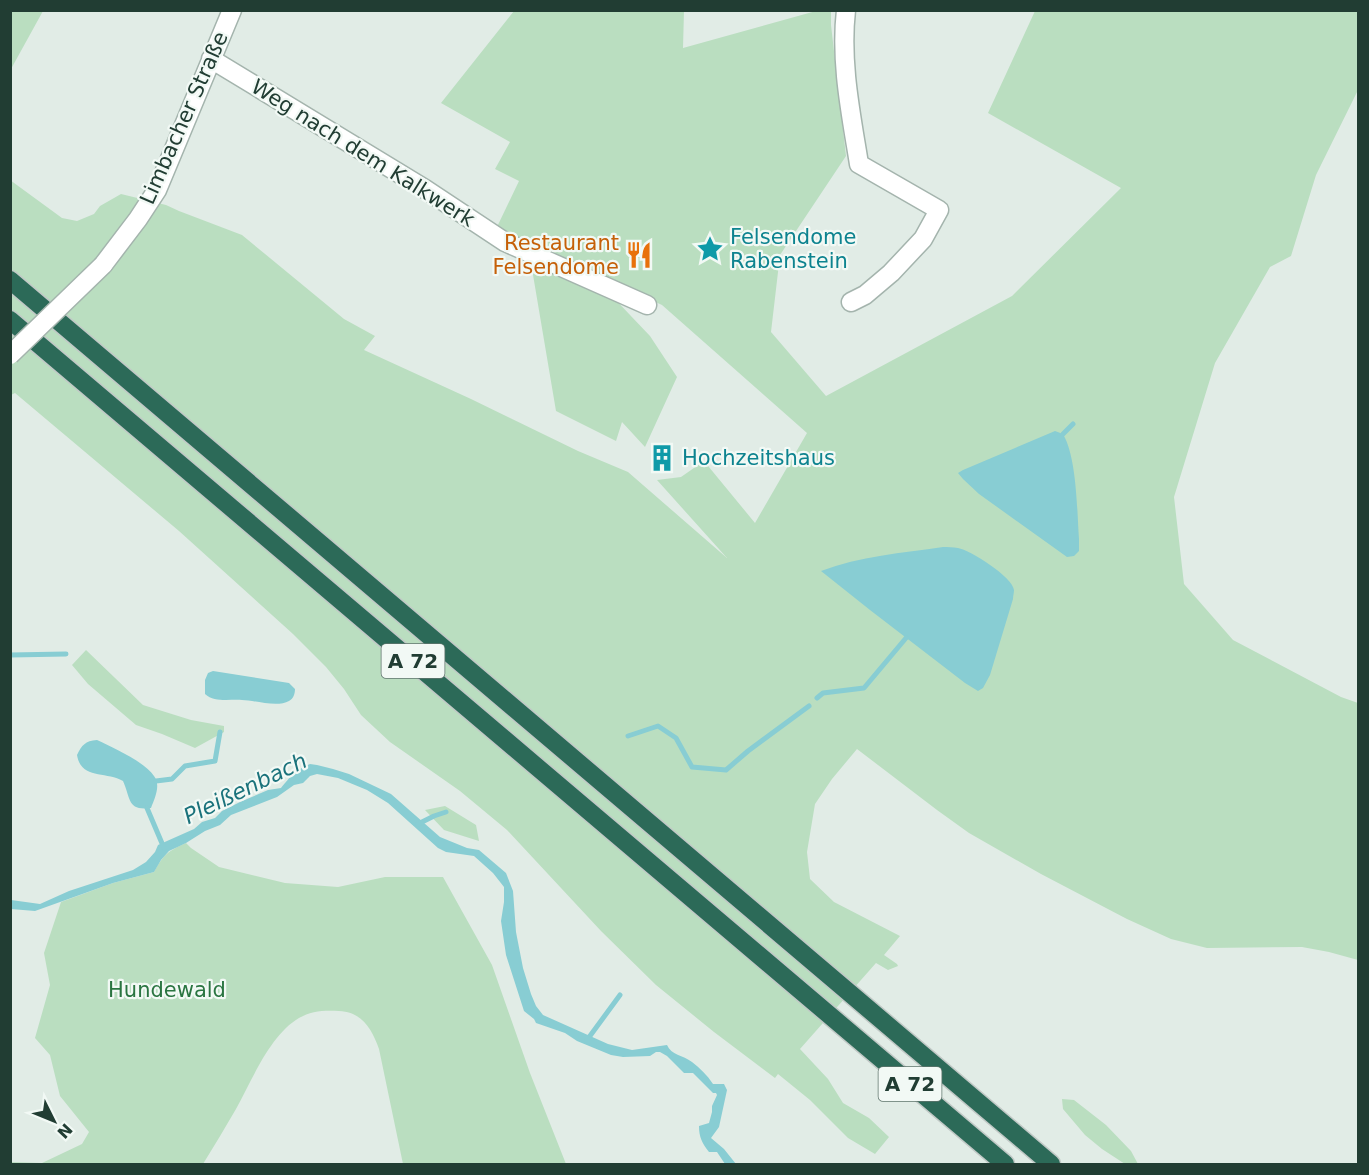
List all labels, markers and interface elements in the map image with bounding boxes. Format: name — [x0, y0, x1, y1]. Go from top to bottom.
street label: Limbacher Straße — [135, 28, 233, 208]
street label: Weg nach dem Kalkwerk — [247, 74, 480, 232]
place label: Felsendome Rabenstein — [730, 225, 856, 273]
place label: Restaurant Felsendome — [493, 231, 619, 279]
place icon: Felsendome Rabenstein — [695, 234, 725, 264]
restaurant icon: Restaurant Felsendome — [624, 240, 654, 270]
building icon: Hochzeitshaus — [647, 443, 677, 473]
place label: Hochzeitshaus — [682, 446, 835, 470]
road number: A 72 — [382, 644, 444, 678]
water label: Pleißenbach — [180, 748, 311, 829]
park label: Hundewald — [108, 978, 226, 1002]
road number: A 72 — [878, 1067, 942, 1101]
north arrow — [24, 1091, 84, 1151]
text: N — [53, 1120, 76, 1142]

